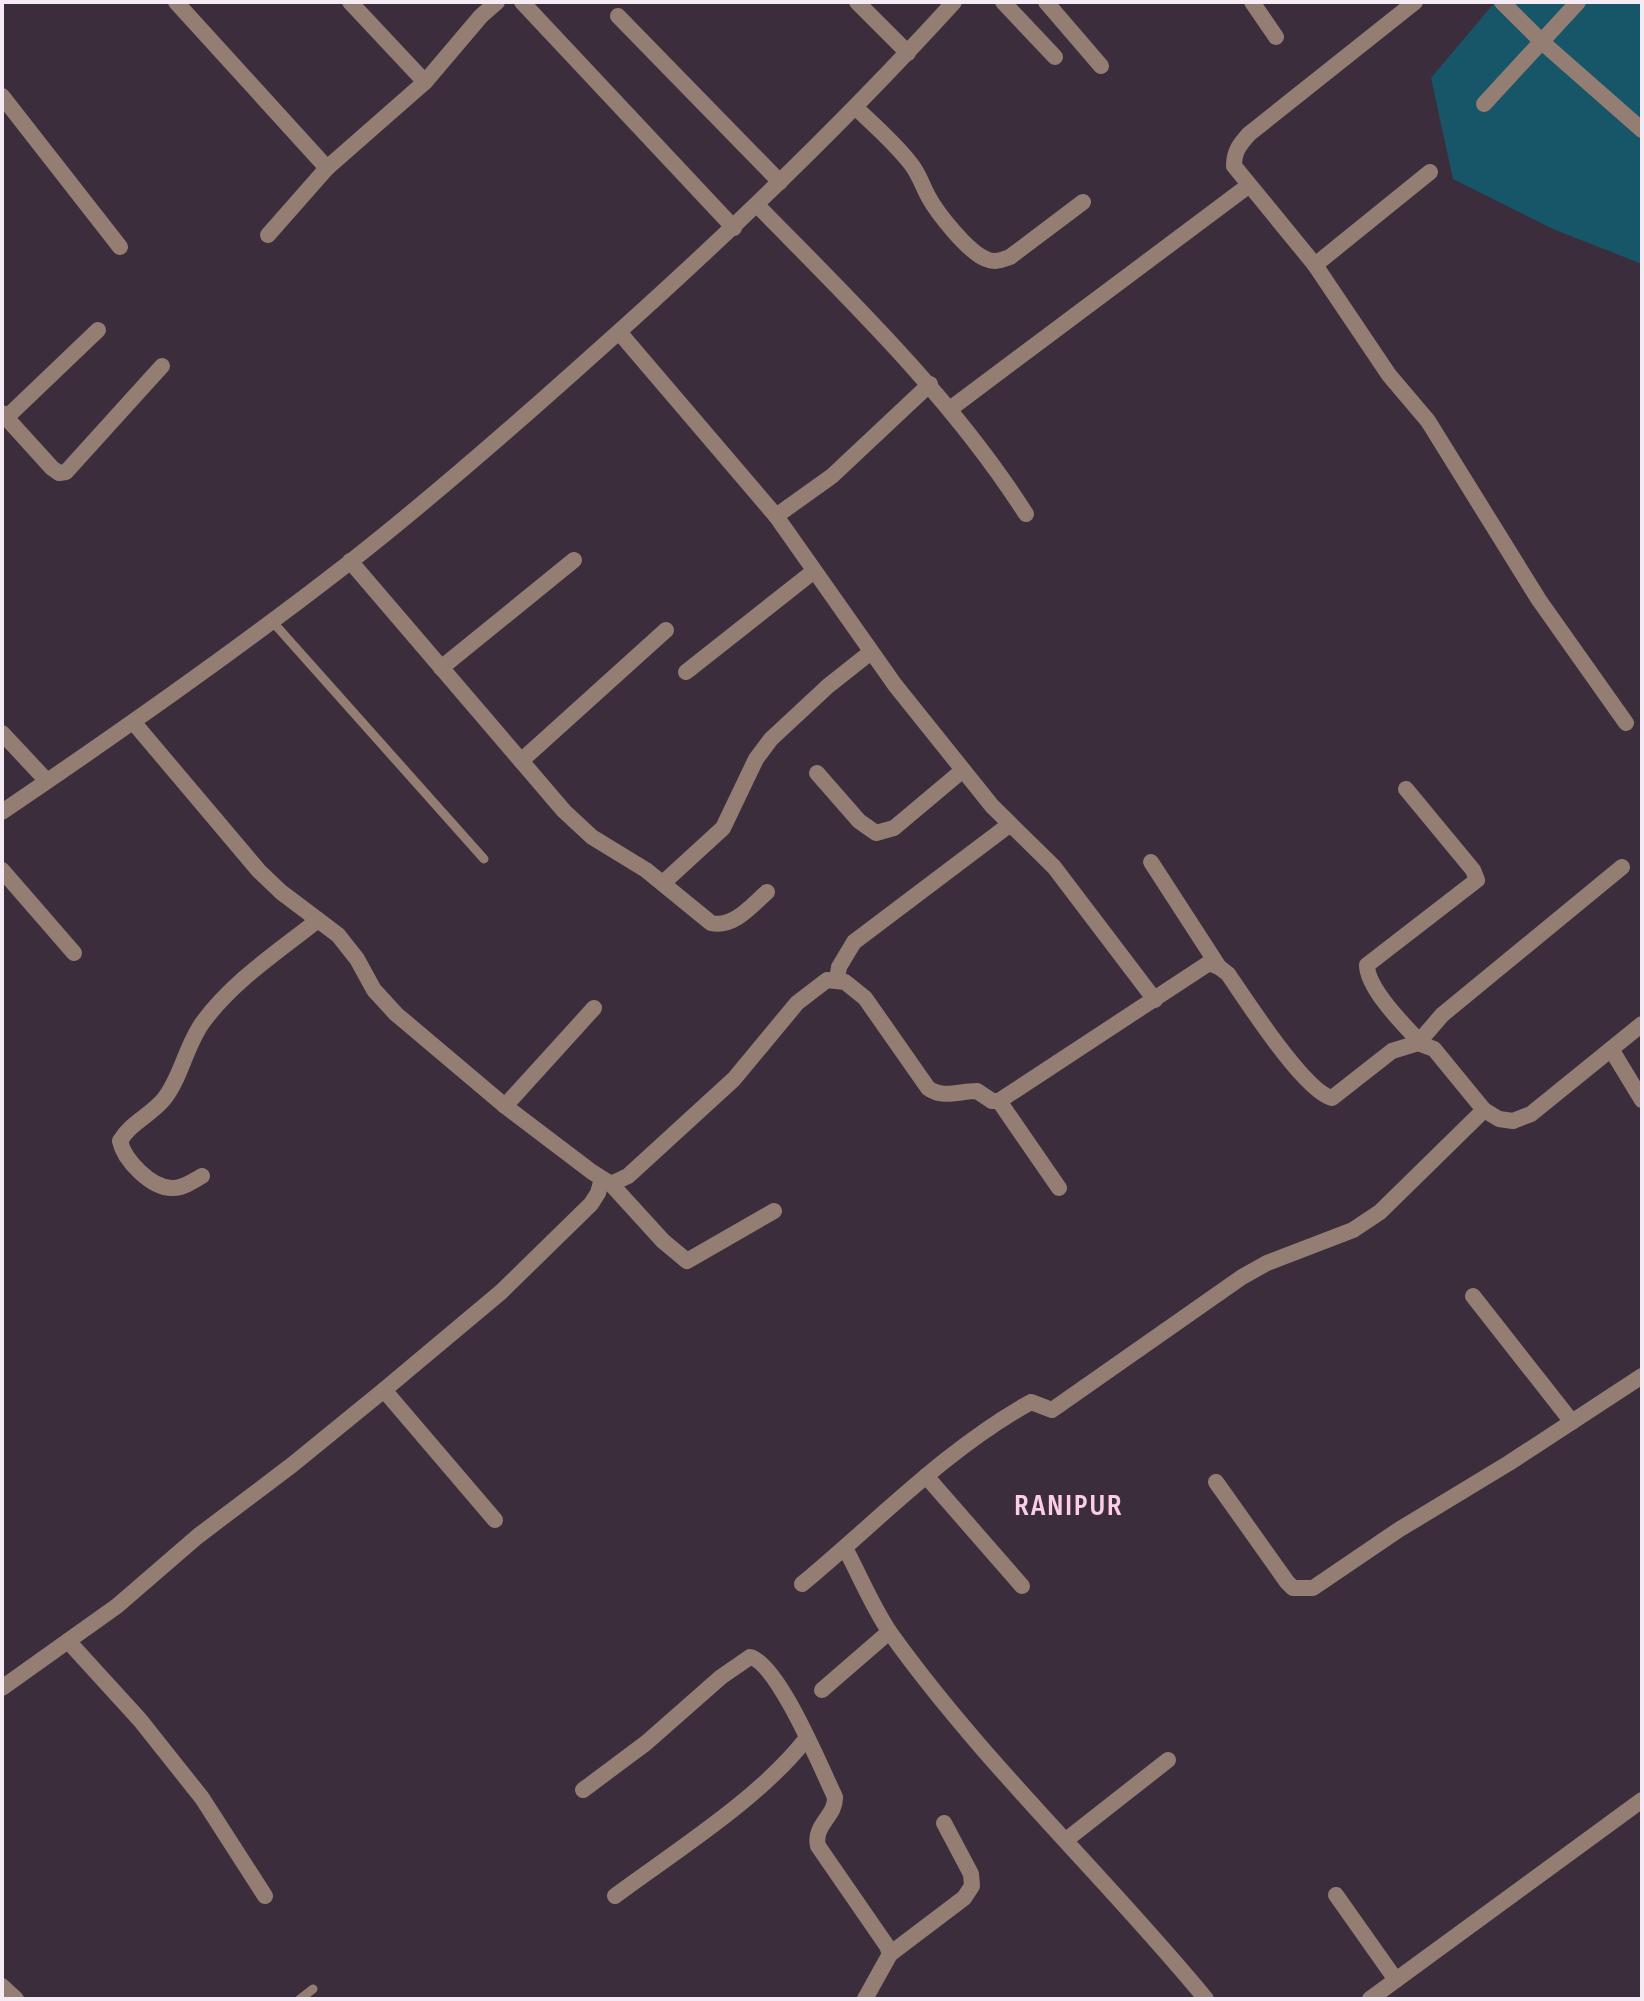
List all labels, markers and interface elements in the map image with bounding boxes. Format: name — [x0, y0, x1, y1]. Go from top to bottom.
district label: RANIPUR — [1014, 1488, 1124, 1524]

